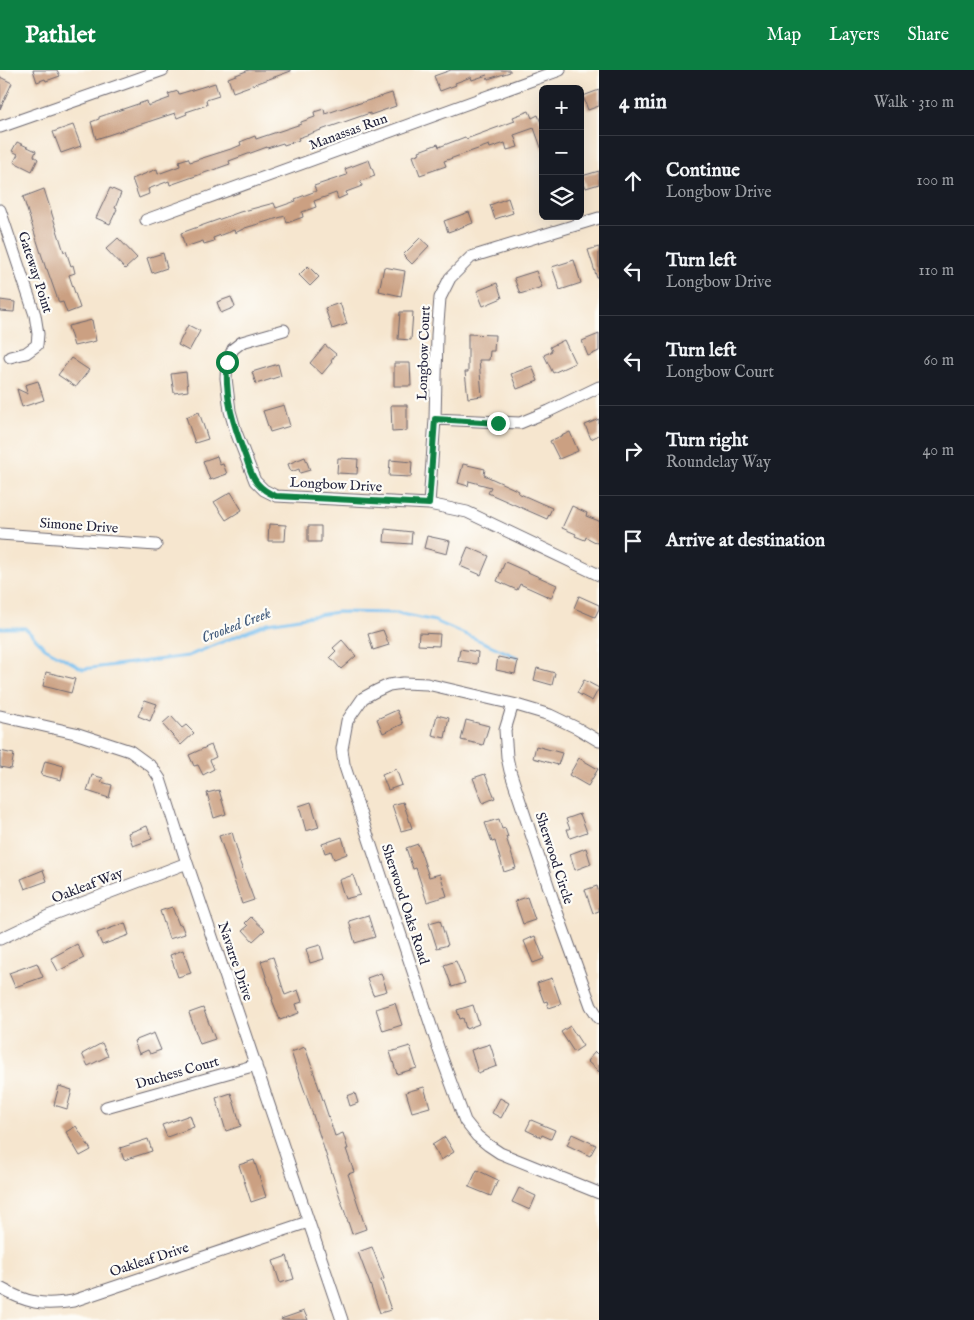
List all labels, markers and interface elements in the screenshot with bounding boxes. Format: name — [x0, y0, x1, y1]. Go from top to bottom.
text: Pathlet — [25, 20, 96, 51]
text: Map — [767, 24, 801, 47]
text: Layers — [829, 24, 880, 47]
text: Share — [908, 24, 949, 47]
map controls — [539, 85, 584, 220]
button: + — [539, 85, 584, 130]
text: 4 min — [619, 89, 667, 116]
text: Walk · 310 m — [874, 93, 954, 113]
street label: Manassas Run — [307, 109, 390, 154]
button: − — [539, 130, 584, 175]
text: Continue — [666, 159, 740, 183]
icon: ahead — [619, 167, 647, 195]
text: 100 m — [917, 171, 954, 191]
button: layers — [539, 175, 584, 220]
text: Longbow Drive — [666, 183, 772, 203]
street label: Gateway Point — [13, 229, 57, 316]
text: Turn left — [666, 249, 737, 273]
icon: left — [619, 257, 647, 285]
text: 110 m — [918, 261, 954, 281]
text: Longbow Drive — [666, 273, 772, 293]
street label: Longbow Court — [413, 305, 435, 401]
text: Turn left — [666, 339, 737, 363]
icon: left — [619, 347, 647, 375]
route start — [216, 351, 239, 374]
text: 60 m — [924, 351, 954, 371]
text: Longbow Court — [666, 363, 774, 383]
route end — [487, 412, 510, 435]
text: Turn right — [666, 429, 748, 453]
icon: right — [619, 437, 647, 465]
text: 40 m — [922, 441, 954, 461]
text: Roundelay Way — [666, 453, 771, 473]
street label: Longbow Drive — [289, 474, 383, 496]
street label: Simone Drive — [39, 514, 119, 538]
icon: arrive — [619, 527, 647, 555]
text: Arrive at destination — [666, 529, 825, 553]
water label: Crooked Creek — [199, 604, 274, 647]
street label: Sherwood Circle — [531, 810, 578, 907]
street label: Sherwood Oaks Road — [377, 842, 433, 967]
street label: Oakleaf Way — [49, 864, 126, 908]
street label: Navarre Drive — [213, 920, 257, 1004]
street label: Duchess Court — [133, 1052, 221, 1093]
street label: Oakleaf Drive — [107, 1239, 192, 1281]

